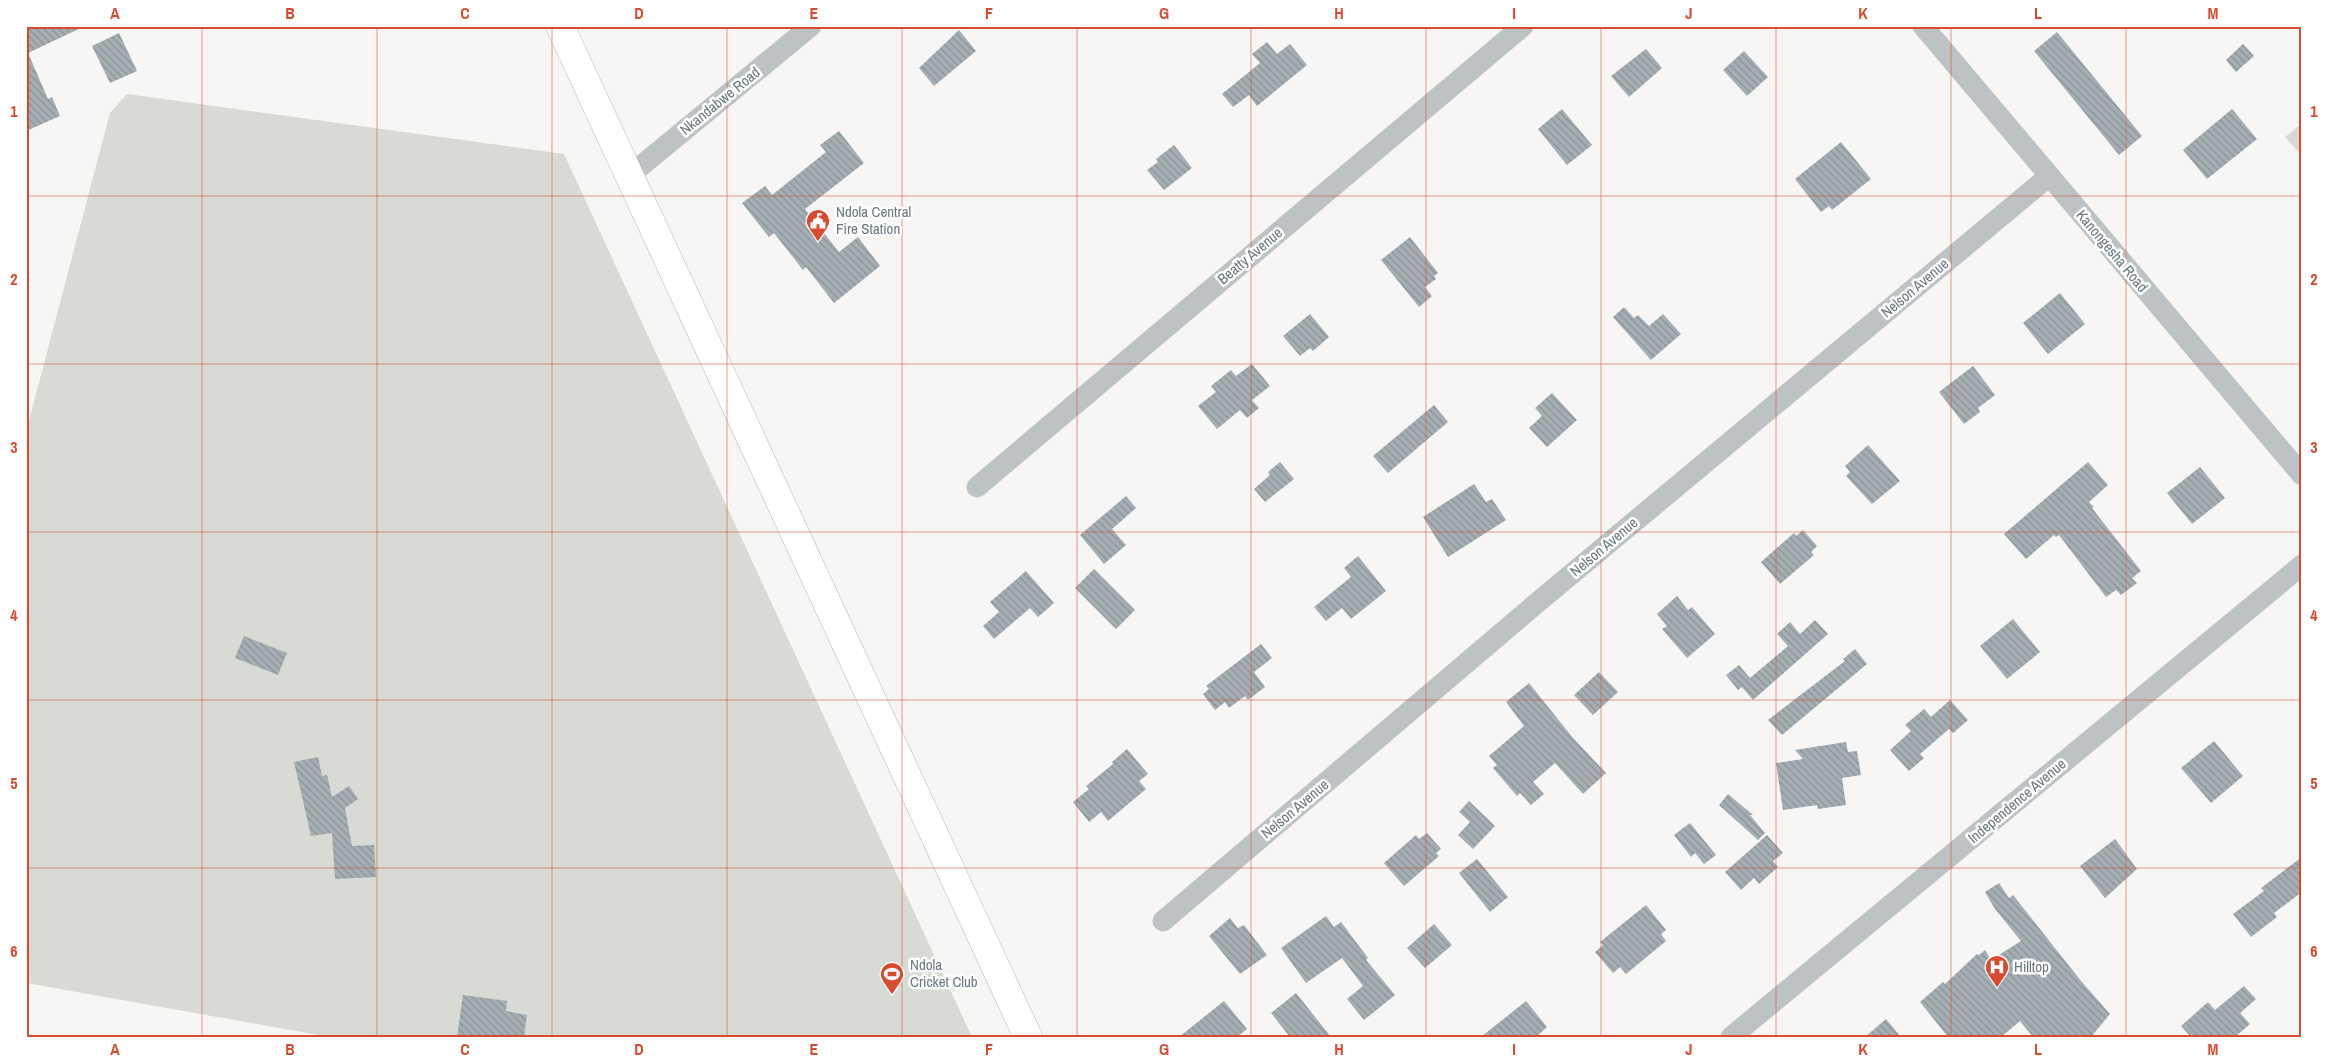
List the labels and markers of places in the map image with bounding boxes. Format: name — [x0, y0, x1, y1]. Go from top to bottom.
place label: Ndola Central Fire Station — [836, 201, 911, 239]
public building icon: Ndola Central Fire Station — [805, 208, 831, 242]
place label: Ndola Cricket Club — [910, 954, 978, 992]
hospital icon: Hilltop — [1984, 954, 2010, 988]
place label: Hilltop — [2014, 956, 2049, 977]
sports icon: Ndola Cricket Club — [879, 961, 905, 995]

